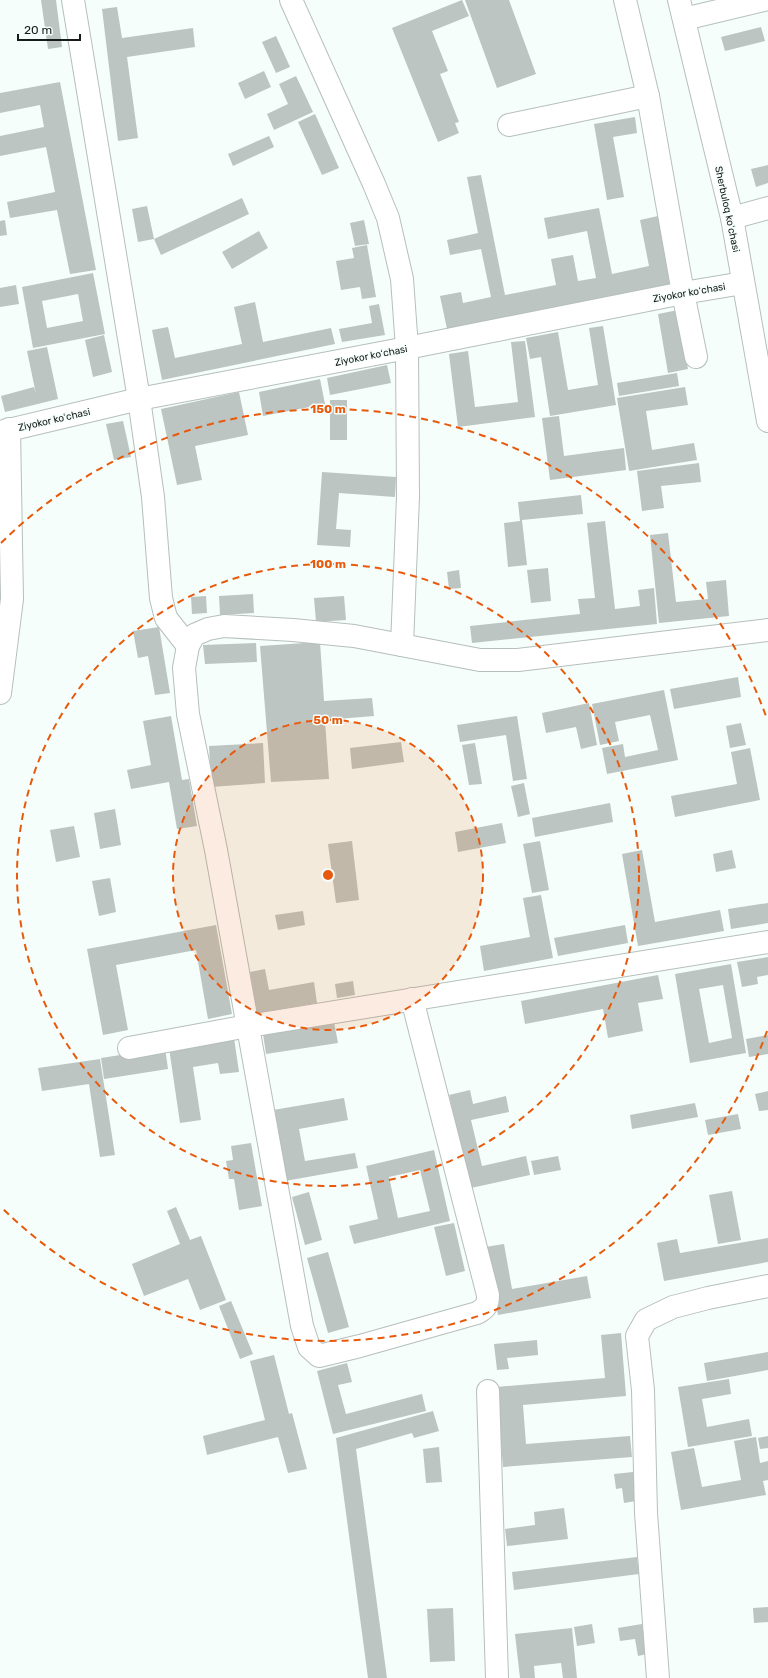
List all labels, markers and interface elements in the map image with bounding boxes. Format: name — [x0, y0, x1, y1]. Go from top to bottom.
scale bar — [18, 16, 80, 42]
text: 20 m — [24, 23, 52, 37]
street label: Sherbuloq koʻchasi — [712, 165, 742, 253]
street label: Ziyokor koʻchasi — [652, 281, 727, 305]
street label: Ziyokor koʻchasi — [334, 343, 409, 369]
text: 150 m — [310, 402, 346, 416]
street label: Ziyokor koʻchasi — [17, 406, 91, 434]
text: 100 m — [310, 557, 346, 571]
text: 50 m — [313, 713, 343, 727]
centre of rings — [321, 868, 335, 882]

